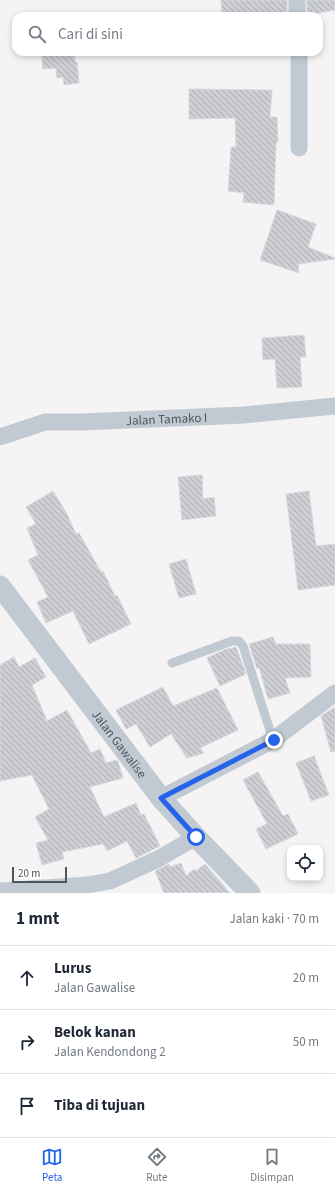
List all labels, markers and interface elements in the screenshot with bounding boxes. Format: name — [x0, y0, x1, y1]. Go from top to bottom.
search box — [12, 12, 323, 56]
icon: search — [26, 23, 48, 45]
text: Cari di sini — [58, 24, 123, 45]
street label: Jalan Tamako I — [125, 409, 208, 430]
street label: Jalan Gawalise — [87, 706, 151, 782]
route end — [265, 731, 283, 749]
route start — [187, 828, 205, 846]
map controls — [287, 845, 323, 881]
button: locate — [287, 845, 323, 881]
scale bar — [12, 865, 67, 884]
text: 20 m — [18, 866, 40, 881]
text: 1 mnt — [16, 907, 59, 931]
text: Jalan kaki · 70 m — [229, 910, 319, 928]
text: Lurus — [54, 958, 91, 979]
icon: ahead — [16, 967, 38, 989]
text: 20 m — [293, 969, 319, 987]
text: Jalan Gawalise — [54, 979, 135, 997]
text: Belok kanan — [54, 1022, 136, 1043]
icon: right — [16, 1031, 38, 1053]
text: 50 m — [293, 1033, 319, 1051]
text: Jalan Kendondong 2 — [54, 1043, 166, 1061]
icon: arrive — [16, 1095, 38, 1117]
text: Tiba di tujuan — [54, 1095, 145, 1116]
tab: Peta — [41, 1146, 63, 1185]
tab: Rute — [146, 1146, 168, 1185]
tab: Disimpan — [250, 1146, 294, 1185]

